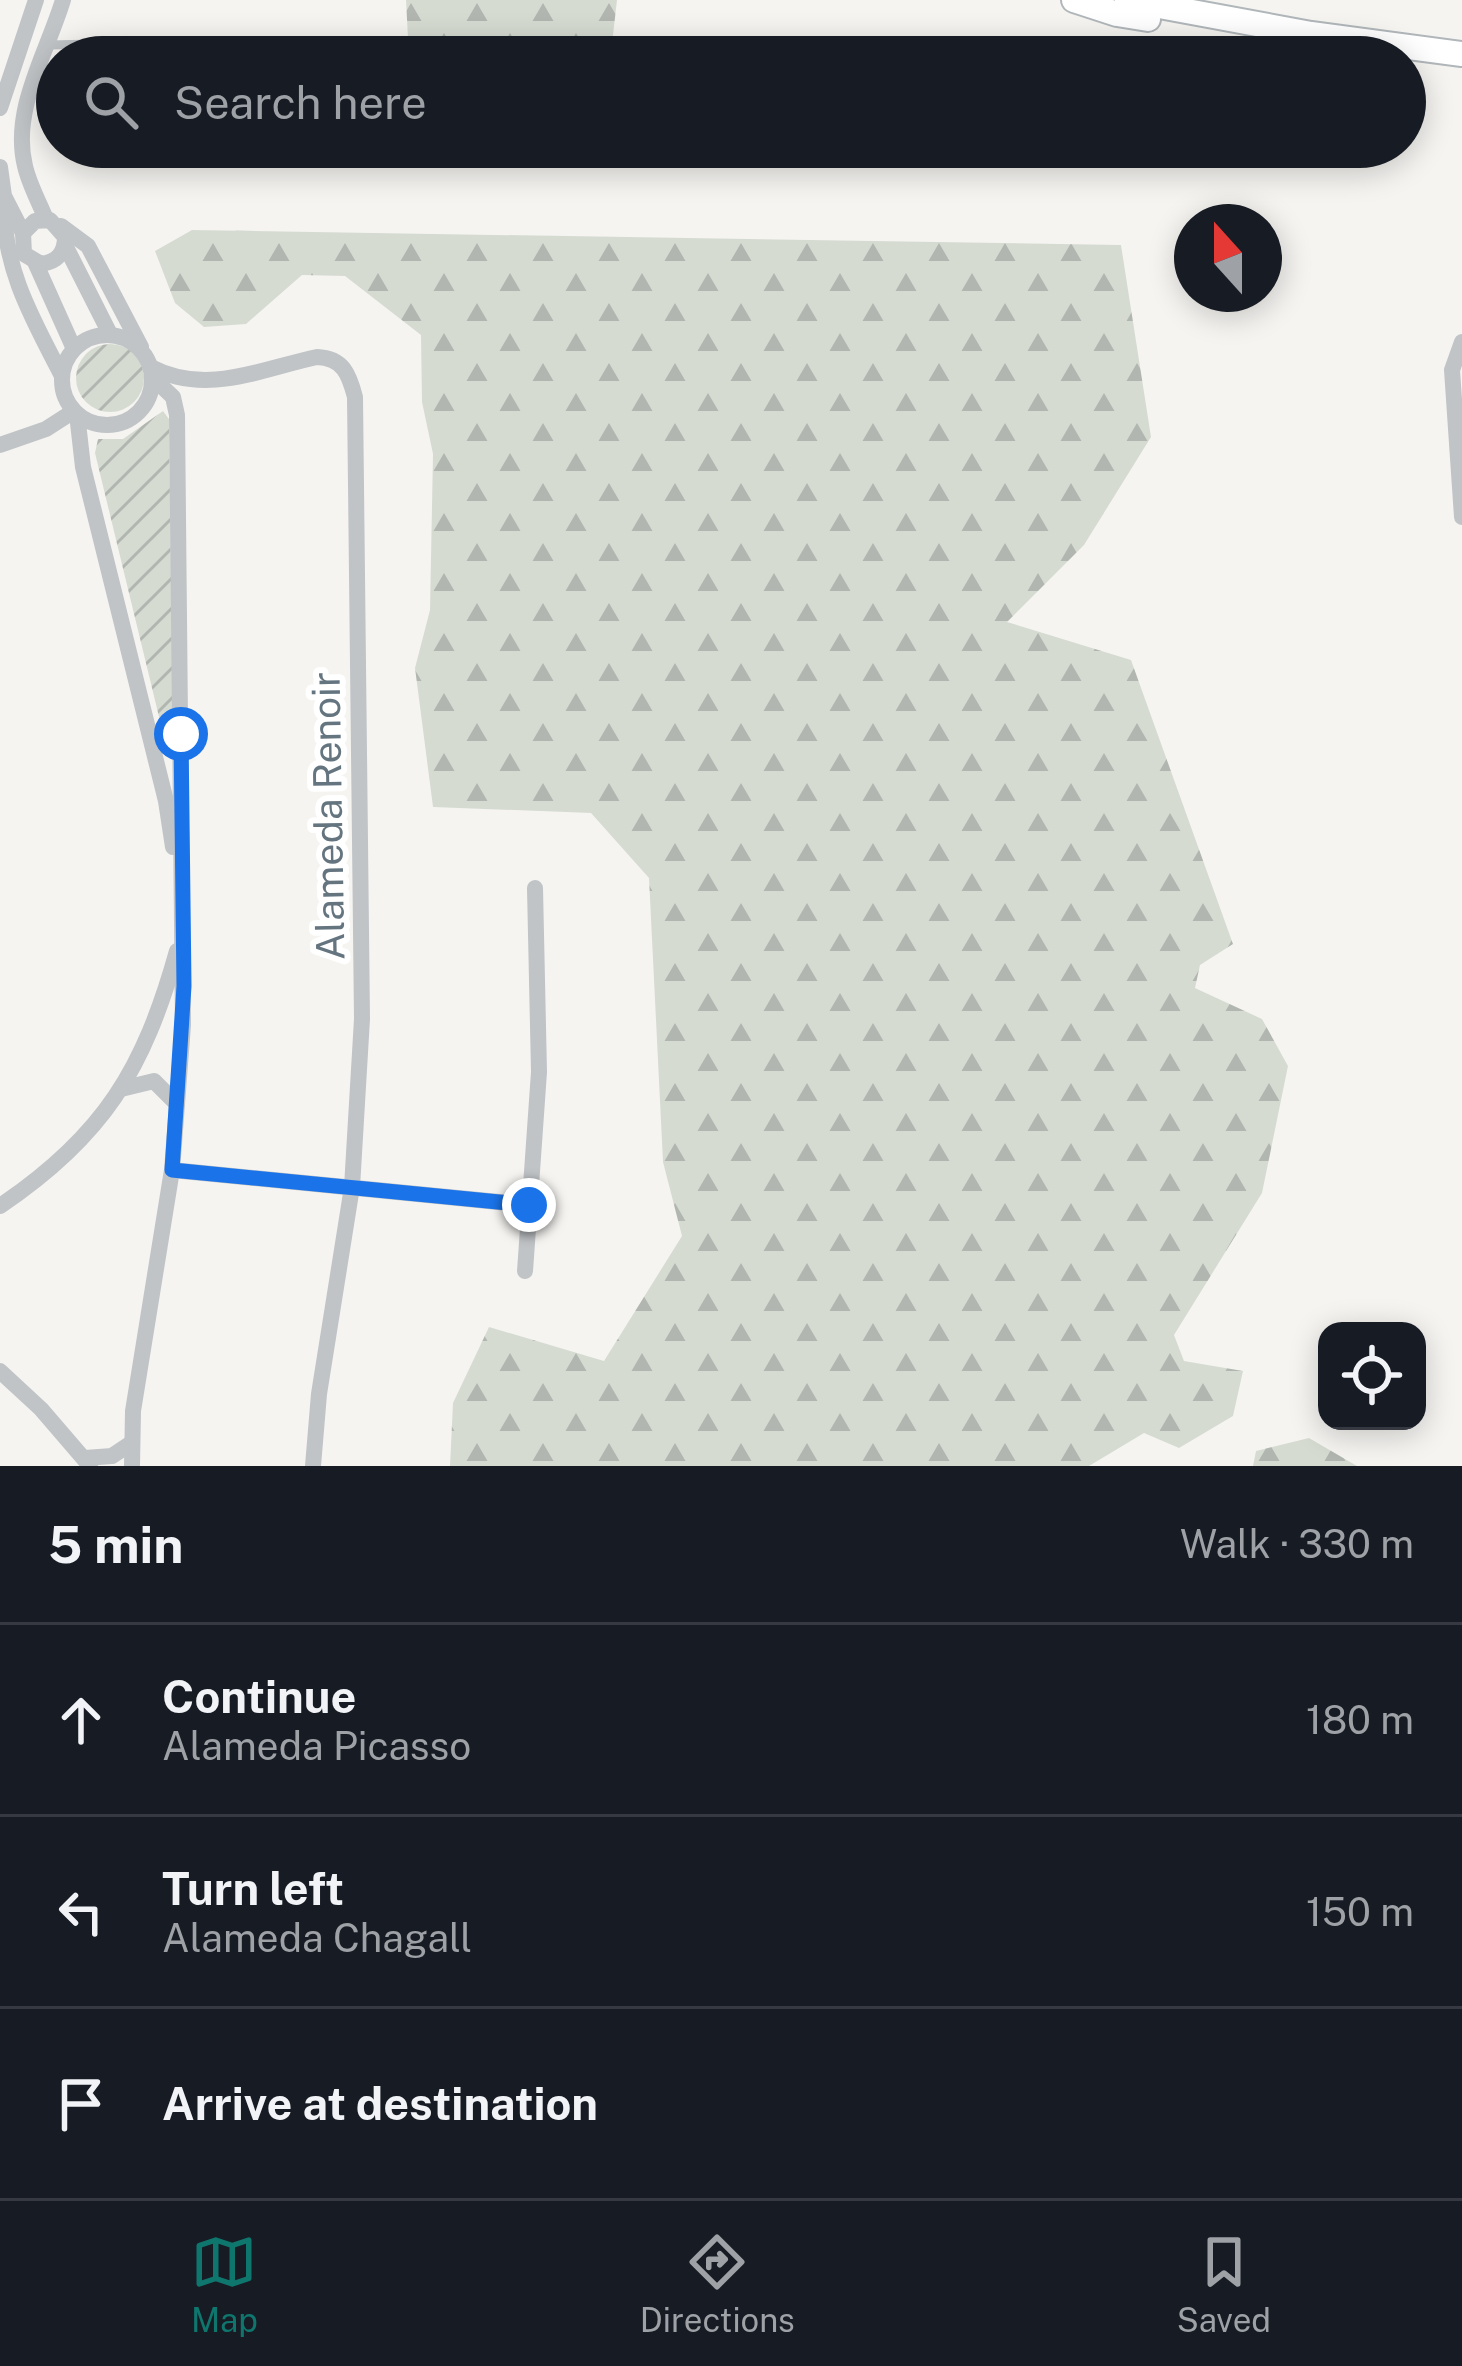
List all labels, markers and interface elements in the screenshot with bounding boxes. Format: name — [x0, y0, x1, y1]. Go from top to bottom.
search box — [36, 36, 1426, 168]
icon: search — [78, 69, 144, 135]
text: Search here — [174, 76, 427, 129]
north arrow — [1174, 204, 1282, 312]
street label: Alameda Renoir — [302, 671, 354, 961]
route start — [154, 707, 208, 761]
route end — [502, 1178, 556, 1232]
map controls — [1318, 1322, 1426, 1430]
button: locate — [1318, 1322, 1426, 1430]
text: 5 min — [48, 1515, 184, 1574]
text: Walk · 330 m — [1180, 1521, 1414, 1567]
text: Continue — [162, 1670, 356, 1723]
icon: ahead — [48, 1687, 114, 1753]
text: 180 m — [1306, 1697, 1414, 1743]
text: Alameda Picasso — [162, 1723, 471, 1769]
text: Turn left — [162, 1862, 344, 1915]
icon: left — [48, 1879, 114, 1945]
text: 150 m — [1306, 1889, 1414, 1935]
text: Alameda Chagall — [162, 1915, 472, 1961]
icon: arrive — [48, 2071, 114, 2137]
text: Arrive at destination — [162, 2077, 598, 2130]
tab: Map — [191, 2229, 258, 2339]
tab: Directions — [640, 2229, 795, 2339]
tab: Saved — [1177, 2229, 1271, 2339]

